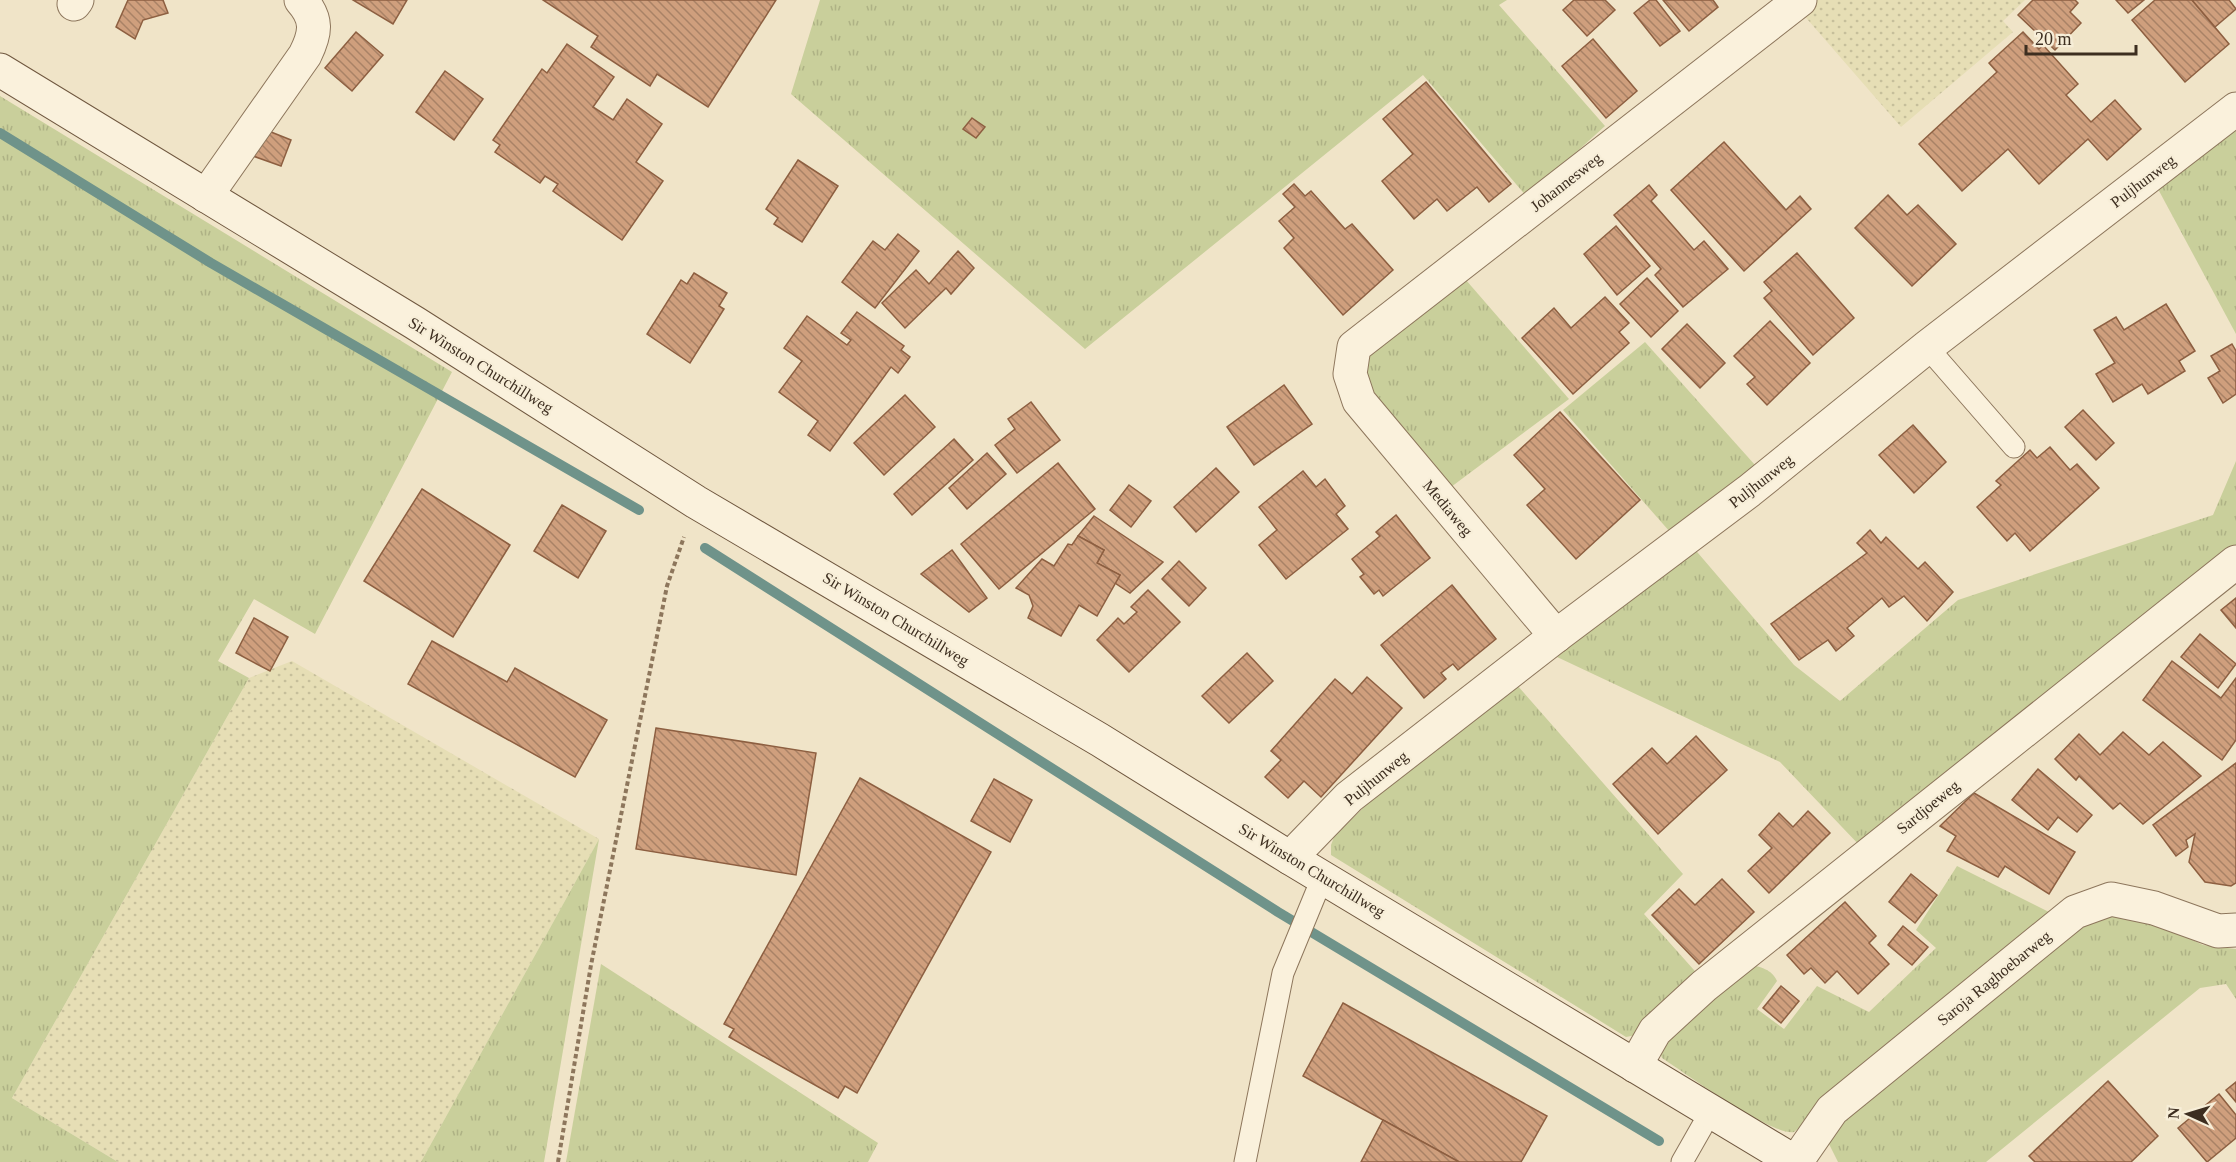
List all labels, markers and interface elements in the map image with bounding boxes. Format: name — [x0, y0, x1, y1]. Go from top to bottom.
scale bar — [2026, 18, 2136, 56]
text: 20 m — [2035, 29, 2072, 49]
street label: Johannesweg — [1527, 149, 1605, 216]
street label: Puljhunweg — [2107, 151, 2179, 212]
street label: Sir Winston Churchillweg — [405, 314, 556, 417]
street label: Puljhunweg — [1726, 451, 1797, 512]
street label: Mediaweg — [1419, 477, 1476, 540]
street label: Sir Winston Churchillweg — [820, 569, 972, 670]
street label: Puljhunweg — [1341, 747, 1412, 809]
street label: Sardjoeweg — [1893, 777, 1963, 838]
street label: Sir Winston Churchillweg — [1236, 820, 1388, 921]
street label: Saroja Raghoebarweg — [1934, 927, 2055, 1030]
north arrow — [2158, 1084, 2218, 1144]
text: N — [2165, 1106, 2182, 1119]

